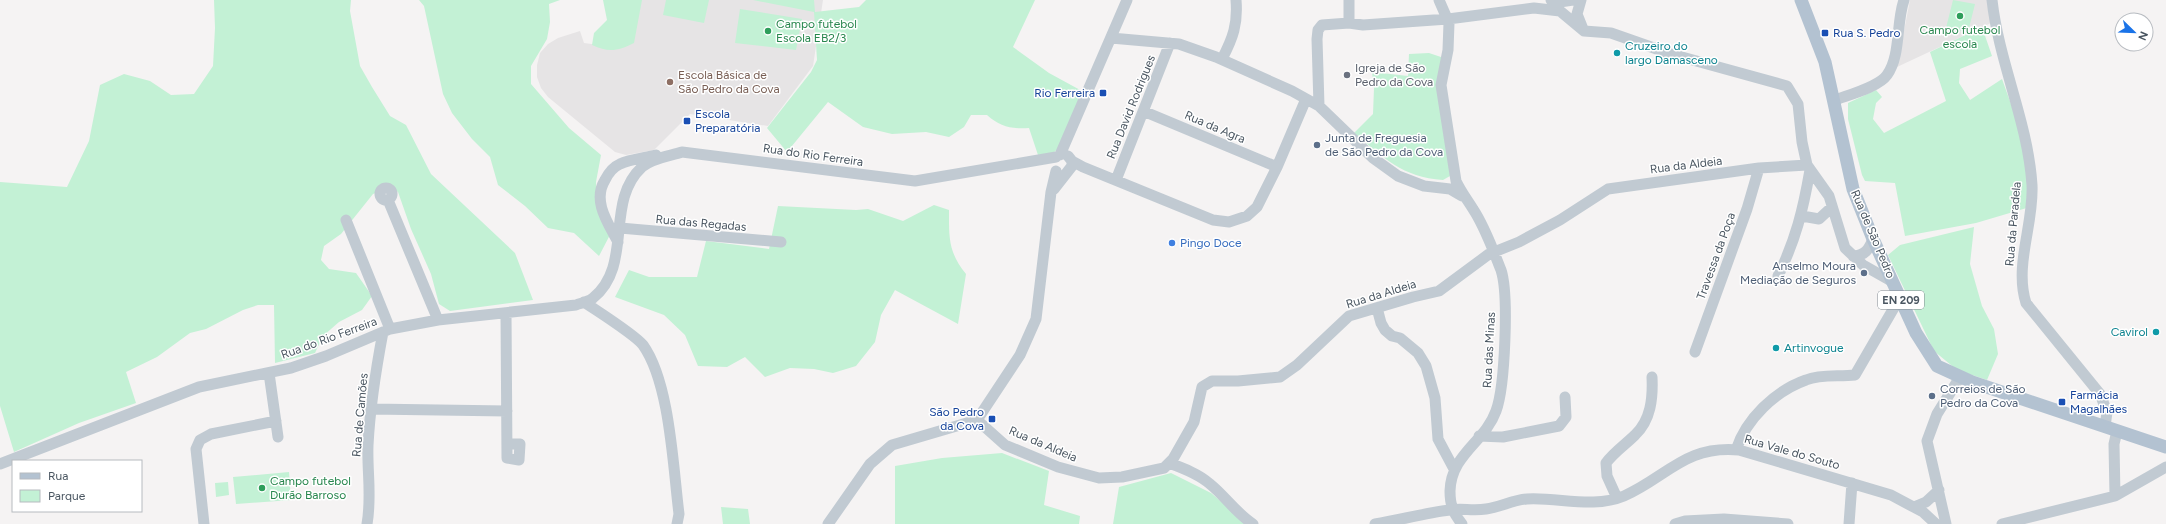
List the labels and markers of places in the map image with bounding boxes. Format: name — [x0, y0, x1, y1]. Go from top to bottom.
marker: Campo futebol escola — [1955, 11, 1965, 21]
place label: Campo futebol Escola EB2/3 — [776, 17, 857, 45]
place label: Campo futebol escola — [1920, 23, 2000, 51]
marker: Campo futebol Escola EB2/3 — [763, 26, 773, 36]
place label: Rua S. Pedro — [1833, 26, 1901, 40]
marker: Rua S. Pedro — [1820, 28, 1830, 38]
place label: Cruzeiro do largo Damasceno — [1625, 39, 1718, 67]
marker: Cruzeiro do largo Damasceno — [1612, 48, 1622, 58]
place label: Igreja de São Pedro da Cova — [1355, 61, 1433, 89]
place label: Escola Básica de São Pedro da Cova — [678, 68, 780, 96]
marker: Igreja de São Pedro da Cova — [1342, 70, 1352, 80]
marker: Escola Básica de São Pedro da Cova — [665, 77, 675, 87]
place label: Rio Ferreira — [1034, 86, 1095, 100]
marker: Rio Ferreira — [1098, 88, 1108, 98]
place label: Escola Preparatória — [695, 107, 760, 135]
marker: Escola Preparatória — [682, 116, 692, 126]
place label: Junta de Freguesia de São Pedro da Cova — [1325, 131, 1443, 159]
marker: Junta de Freguesia de São Pedro da Cova — [1312, 140, 1322, 150]
place label: Pingo Doce — [1180, 236, 1242, 250]
marker: Pingo Doce — [1167, 238, 1177, 248]
place label: Anselmo Moura Mediação de Seguros — [1740, 259, 1856, 287]
marker: Anselmo Moura Mediação de Seguros — [1859, 268, 1869, 278]
place label: Cavirol — [2111, 325, 2148, 339]
marker: Cavirol — [2151, 327, 2161, 337]
place label: Artinvogue — [1784, 341, 1844, 355]
marker: Artinvogue — [1771, 343, 1781, 353]
place label: Correios de São Pedro da Cova — [1940, 382, 2026, 410]
place label: Farmácia Magalhães — [2070, 388, 2127, 416]
marker: Correios de São Pedro da Cova — [1927, 391, 1937, 401]
marker: Farmácia Magalhães — [2057, 397, 2067, 407]
place label: São Pedro da Cova — [929, 405, 984, 433]
marker: São Pedro da Cova — [987, 414, 997, 424]
place label: Campo futebol Durão Barroso — [270, 474, 351, 502]
marker: Campo futebol Durão Barroso — [257, 483, 267, 493]

